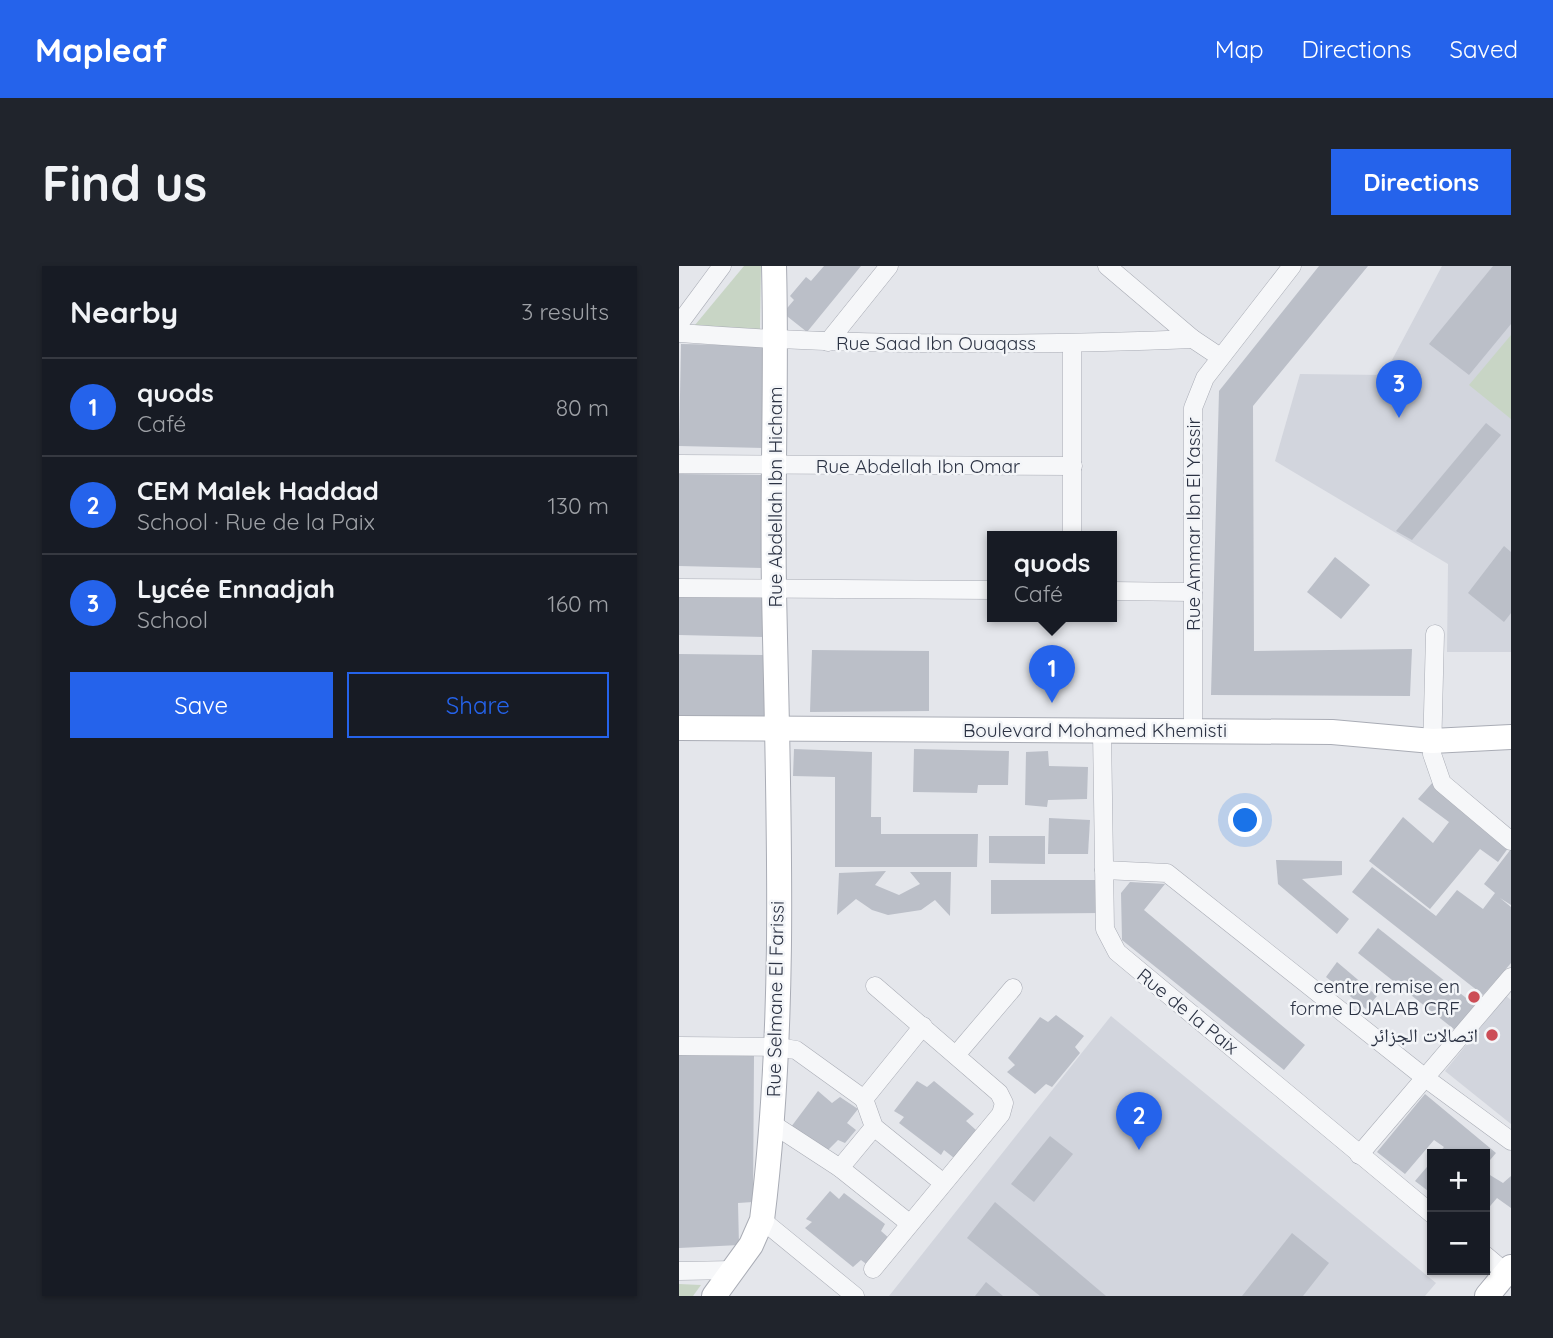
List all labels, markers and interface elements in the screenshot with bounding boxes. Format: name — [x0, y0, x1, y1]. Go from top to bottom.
text: Mapleaf — [35, 29, 167, 70]
text: Map — [1215, 34, 1264, 64]
text: Directions — [1302, 34, 1412, 64]
text: Saved — [1450, 34, 1518, 64]
button: Directions — [1331, 149, 1511, 215]
text: Find us — [42, 152, 207, 213]
text: Nearby — [70, 293, 178, 331]
text: 3 results — [521, 297, 609, 326]
street label: Rue Saad Ibn Ouaqass — [836, 331, 1036, 355]
pin: 3 — [1376, 360, 1422, 418]
text: quods — [137, 376, 214, 409]
street label: Rue Abdellah Ibn Hicham — [763, 386, 787, 608]
text: 1 — [89, 393, 97, 422]
text: 80 m — [556, 393, 609, 422]
text: Café — [137, 409, 186, 438]
street label: Rue Ammar Ibn El Yassir — [1181, 416, 1205, 631]
street label: Rue Abdellah Ibn Omar — [816, 454, 1021, 478]
text: CEM Malek Haddad — [137, 474, 379, 507]
text: 2 — [86, 491, 100, 520]
text: 130 m — [547, 491, 609, 520]
text: School · Rue de la Paix — [137, 507, 375, 536]
popup — [987, 531, 1117, 622]
text: quods — [1014, 546, 1090, 579]
text: Lycée Ennadjah — [137, 572, 335, 605]
text: Café — [1014, 579, 1063, 608]
text: 3 — [87, 589, 99, 618]
text: 160 m — [547, 589, 609, 618]
text: School — [137, 605, 208, 634]
pin: 1 — [1029, 645, 1075, 703]
button: Save — [70, 672, 333, 738]
button: Share — [347, 672, 609, 738]
street label: Boulevard Mohamed Khemisti — [963, 718, 1227, 742]
your location — [1228, 803, 1262, 837]
street label: Rue Selmane El Farissi — [761, 901, 789, 1097]
street label: Rue de la Paix — [1132, 963, 1244, 1059]
place label: centre remise en forme DJALAB CRF — [1290, 974, 1460, 1020]
marker: centre remise en forme DJALAB CRF — [1466, 989, 1482, 1005]
place label: اتصالات الجزائر — [1370, 1023, 1478, 1047]
marker: اتصالات الجزائر — [1484, 1027, 1500, 1043]
pin: 2 — [1116, 1092, 1162, 1150]
map controls — [1427, 1149, 1490, 1275]
button: + — [1427, 1149, 1490, 1212]
button: − — [1427, 1212, 1490, 1275]

